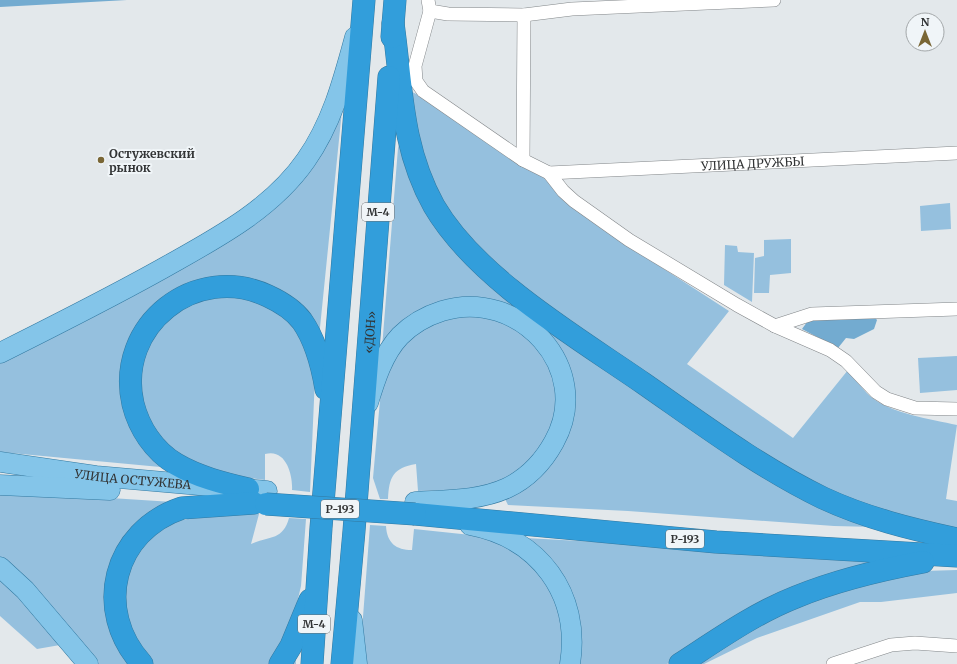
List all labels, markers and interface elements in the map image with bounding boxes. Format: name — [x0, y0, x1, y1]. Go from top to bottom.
north arrow — [905, 12, 945, 52]
text: N — [921, 15, 930, 29]
place label: Остужевский рынок — [109, 146, 196, 175]
street label: УЛИЦА ДРУЖБЫ — [700, 153, 805, 173]
marker: Остужевский рынок — [96, 155, 106, 165]
road number: М-4 — [362, 203, 394, 221]
street label: «ДОН» — [360, 310, 378, 354]
street label: УЛИЦА ОСТУЖЕВА — [73, 465, 192, 492]
road number: Р-193 — [321, 500, 359, 518]
road number: Р-193 — [666, 530, 704, 548]
road number: М-4 — [298, 615, 330, 633]

